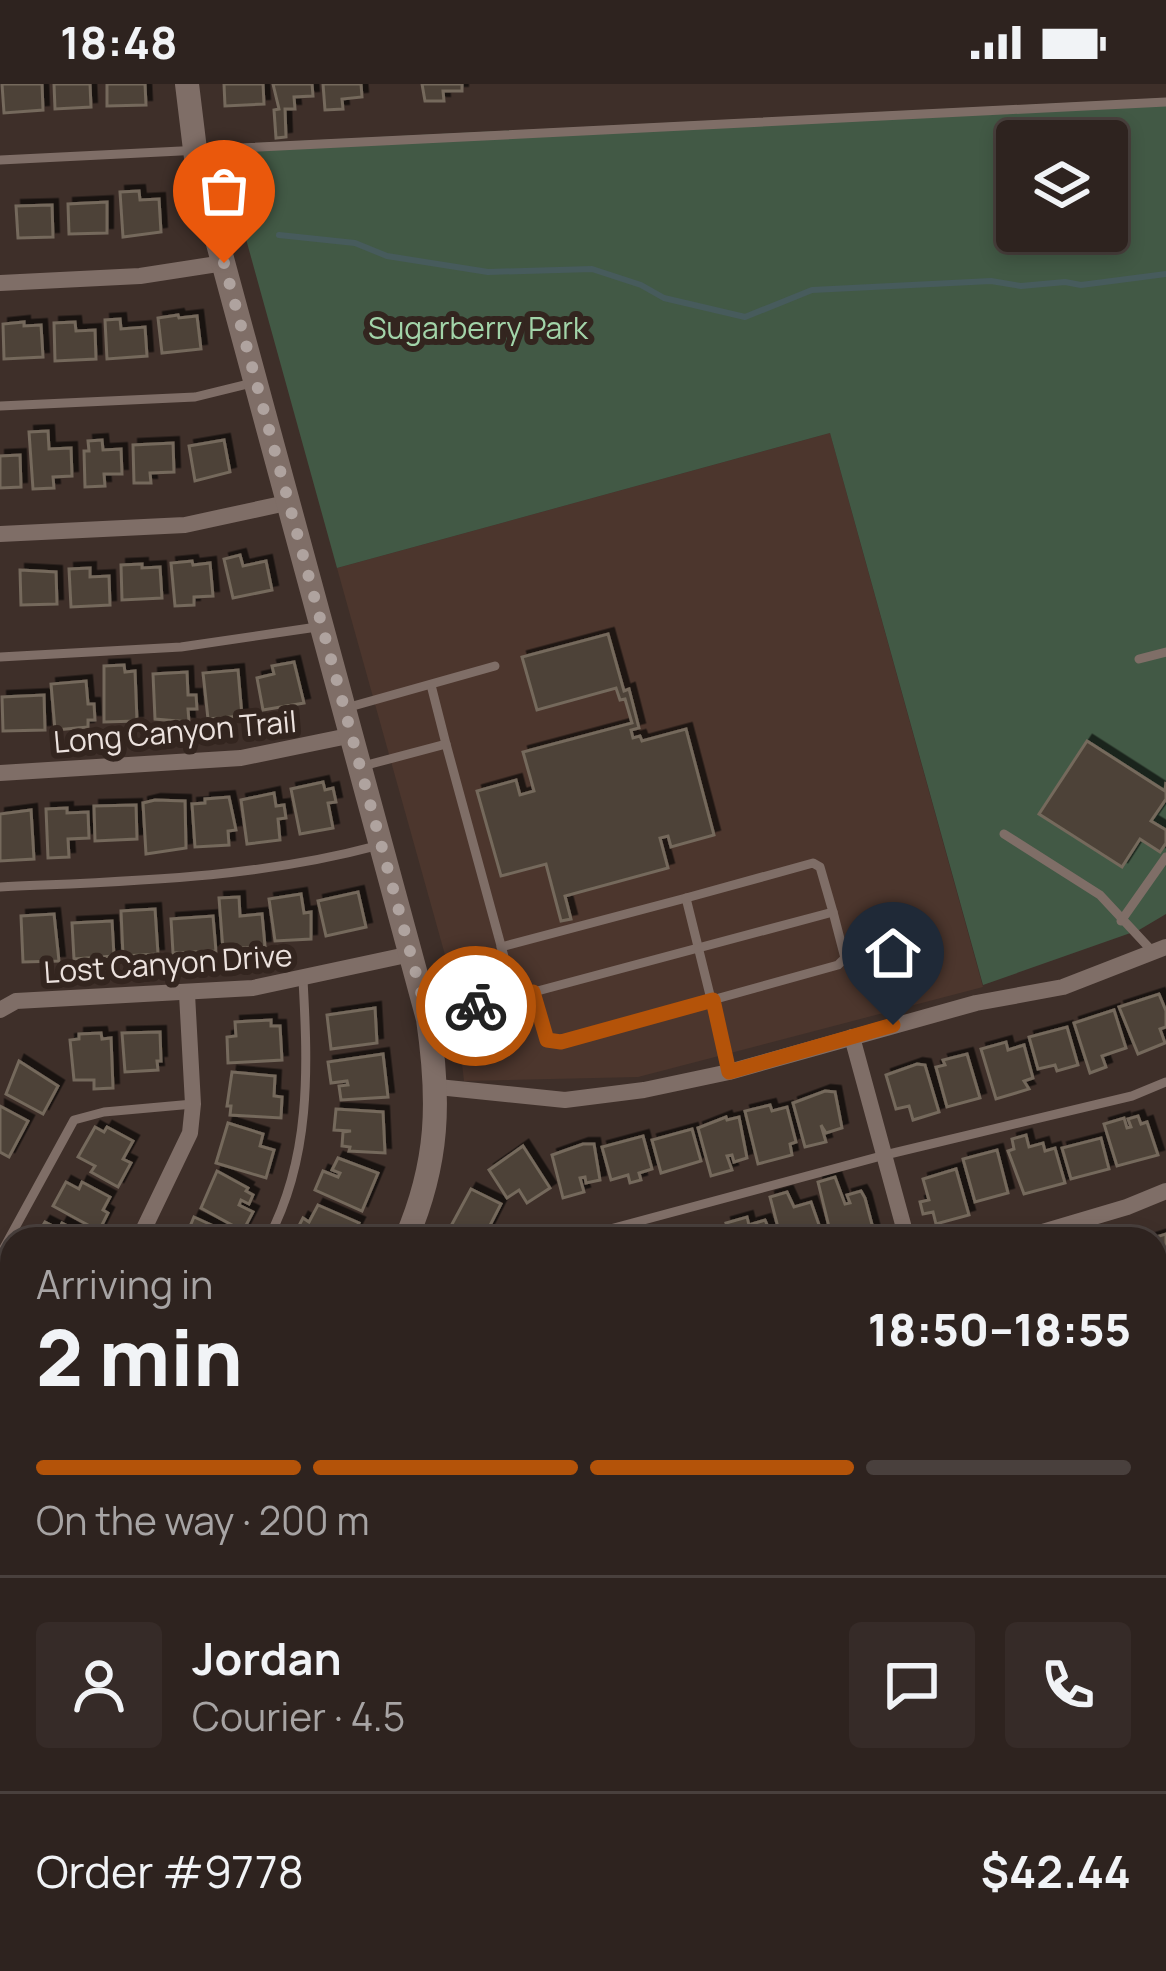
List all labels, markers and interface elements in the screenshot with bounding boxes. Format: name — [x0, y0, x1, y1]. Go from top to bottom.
text: 18:48 — [60, 11, 178, 73]
map controls — [996, 120, 1128, 252]
button: layers — [996, 120, 1128, 252]
pin — [173, 140, 275, 263]
icon: bag — [191, 158, 257, 224]
park label: Sugarberry Park — [368, 307, 589, 348]
street label: Long Canyon Trail — [52, 700, 298, 762]
pin — [842, 902, 944, 1025]
icon: home — [860, 920, 926, 986]
street label: Lost Canyon Drive — [42, 934, 294, 992]
courier — [416, 946, 536, 1066]
icon: bike — [443, 973, 509, 1039]
text: Arriving in — [36, 1257, 213, 1311]
text: 18:50–18:55 — [868, 1298, 1131, 1360]
text: 2 min — [36, 1303, 243, 1409]
text: On the way · 200 m — [36, 1493, 370, 1547]
button: person — [36, 1622, 162, 1748]
button: chat — [849, 1622, 975, 1748]
button: phone — [1005, 1622, 1131, 1748]
text: Jordan — [192, 1627, 342, 1689]
text: Courier · 4.5 — [192, 1689, 405, 1743]
text: Order #9778 — [36, 1840, 304, 1902]
text: $42.44 — [981, 1840, 1131, 1902]

